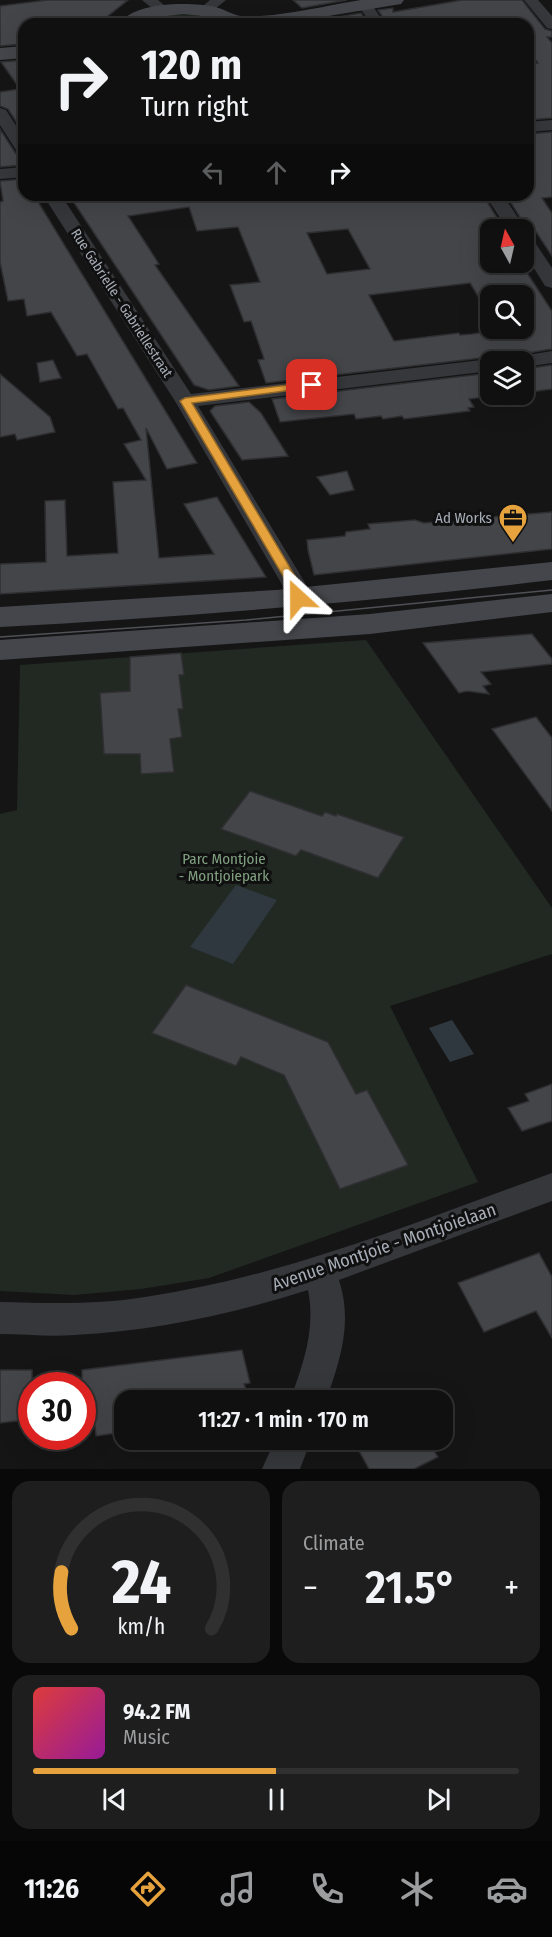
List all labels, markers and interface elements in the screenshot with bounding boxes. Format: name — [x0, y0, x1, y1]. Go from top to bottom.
text: 120 m — [141, 40, 242, 90]
icon: right — [42, 42, 120, 120]
text: Turn right — [141, 91, 249, 123]
icon: left — [197, 156, 230, 189]
icon: ahead — [260, 156, 293, 189]
icon: right — [323, 156, 356, 189]
north arrow — [480, 219, 534, 273]
map controls — [480, 219, 534, 405]
street label: Rue Gabrielle - Gabriellestraat — [67, 226, 176, 381]
button: search — [480, 285, 534, 339]
button: layers — [480, 351, 534, 405]
pin — [286, 359, 337, 410]
icon: arrive — [295, 368, 328, 401]
office icon: Ad Works — [497, 502, 529, 544]
place label: Ad Works — [435, 509, 492, 527]
position arrow — [266, 566, 330, 630]
park label: Parc Montjoie - Montjoiepark — [179, 850, 269, 885]
street label: Avenue Montjoie - Montjoielaan — [269, 1198, 499, 1296]
speed limit sign: 30 — [18, 1372, 96, 1450]
text: 11:27 · 1 min · 170 m — [198, 1406, 369, 1433]
text: Climate — [303, 1531, 365, 1555]
text: 24 — [110, 1545, 171, 1620]
text: 21.5° — [365, 1561, 457, 1615]
text: − — [303, 1568, 318, 1608]
text: + — [504, 1568, 519, 1608]
text: km/h — [117, 1614, 165, 1640]
text: 94.2 FM — [123, 1698, 190, 1725]
text: Music — [123, 1725, 170, 1749]
icon: previous — [98, 1783, 131, 1816]
icon: pause — [260, 1783, 293, 1816]
icon: next — [422, 1783, 455, 1816]
icon: directions — [127, 1868, 169, 1910]
icon: music — [217, 1868, 259, 1910]
icon: phone — [306, 1868, 348, 1910]
icon: climate — [396, 1868, 438, 1910]
icon: car — [486, 1868, 528, 1910]
text: 11:26 — [24, 1873, 79, 1905]

